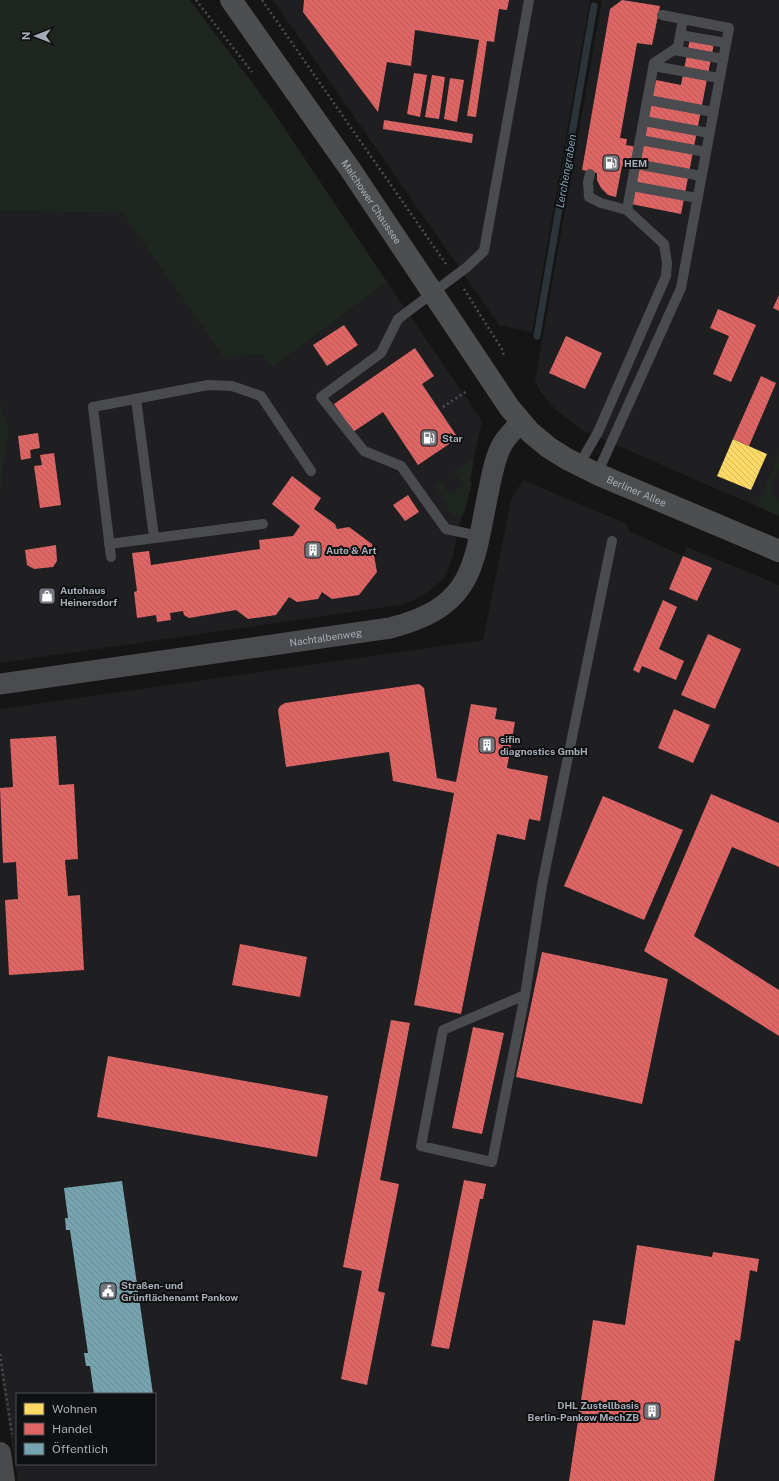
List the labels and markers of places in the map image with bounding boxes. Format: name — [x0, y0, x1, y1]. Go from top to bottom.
fuel station icon: HEM — [601, 153, 621, 173]
place label: HEM — [624, 157, 647, 169]
fuel station icon: Star — [419, 428, 439, 448]
place label: Star — [442, 432, 463, 444]
building icon: Auto & Art — [303, 540, 323, 560]
place label: Auto & Art — [326, 544, 377, 556]
place label: Autohaus Heinersdorf — [60, 584, 117, 608]
shop icon: Autohaus Heinersdorf — [37, 586, 57, 606]
place label: sifin diagnostics GmbH — [500, 733, 588, 757]
building icon: sifin diagnostics GmbH — [477, 735, 497, 755]
place label: Straßen- und Grünflächenamt Pankow — [121, 1279, 238, 1303]
public building icon: Straßen- und Grünflächenamt Pankow — [98, 1281, 118, 1301]
place label: DHL Zustellbasis Berlin-Pankow MechZB — [527, 1399, 639, 1423]
building icon: DHL Zustellbasis Berlin-Pankow MechZB — [642, 1401, 662, 1421]

